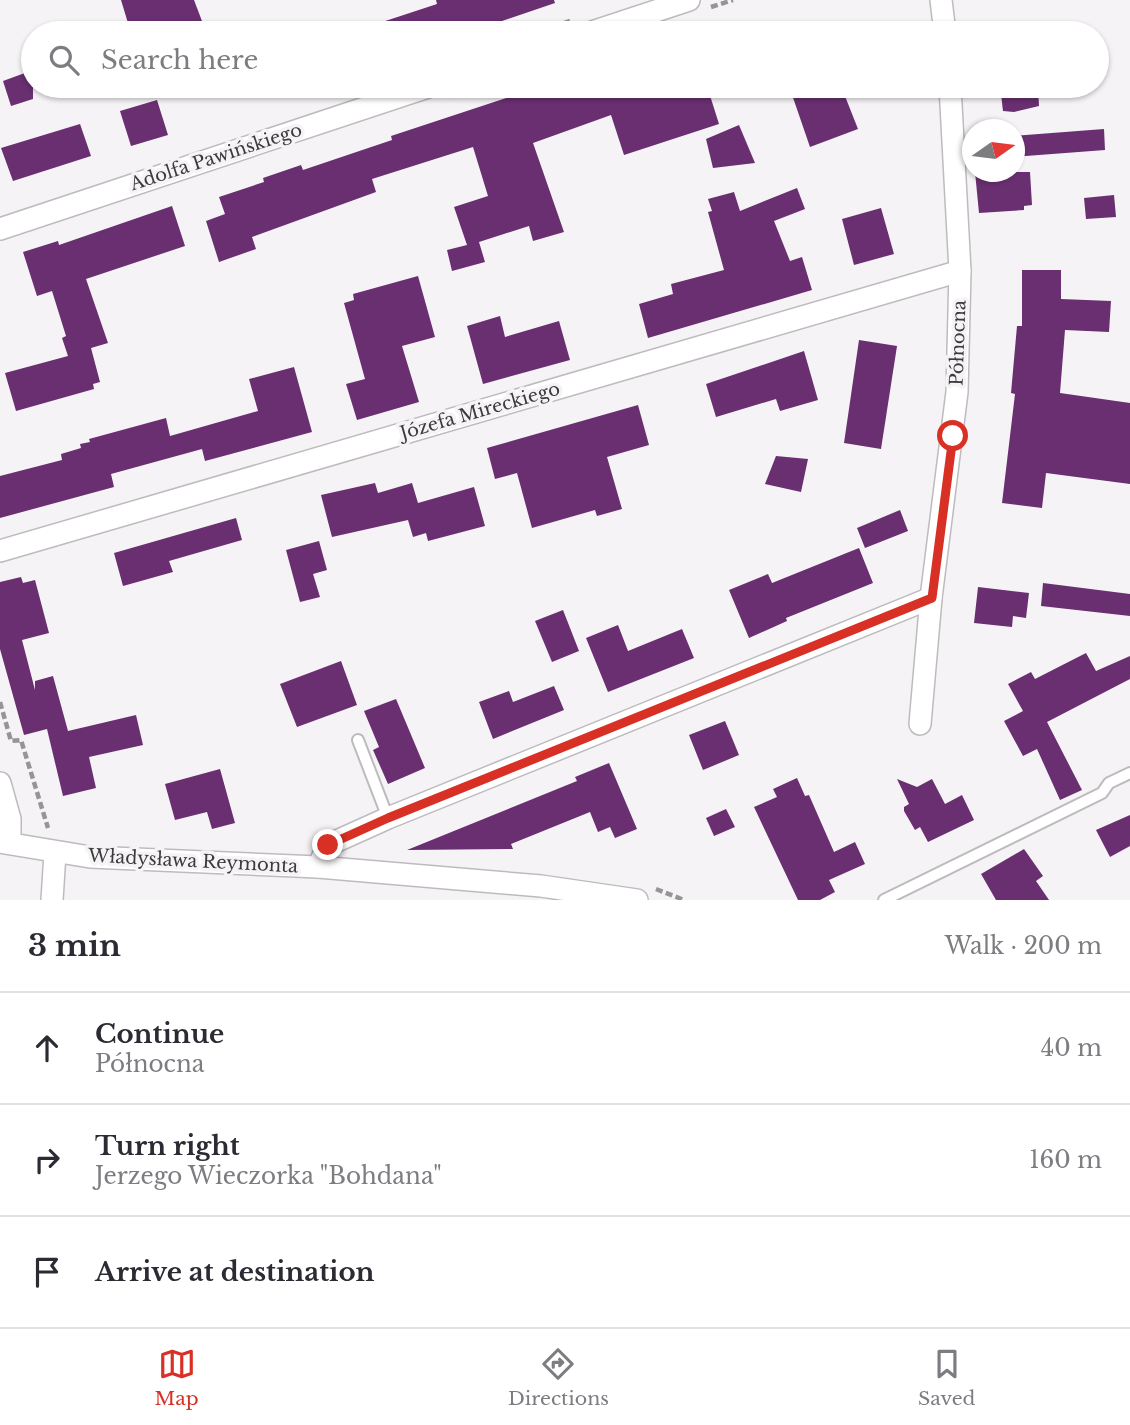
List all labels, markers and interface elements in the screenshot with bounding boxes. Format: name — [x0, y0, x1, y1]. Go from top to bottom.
search box — [21, 21, 1109, 98]
icon: search — [45, 41, 83, 79]
text: Search here — [101, 44, 258, 76]
street label: Adolfa Pawińskiego — [126, 119, 305, 196]
north arrow — [962, 119, 1025, 182]
street label: Północna — [946, 300, 970, 386]
street label: Józefa Mireckiego — [396, 378, 562, 445]
route start — [937, 420, 968, 451]
route end — [312, 829, 343, 860]
street label: Władysława Reymonta — [86, 844, 299, 877]
text: 3 min — [28, 927, 121, 964]
text: Walk · 200 m — [945, 932, 1102, 960]
text: Continue — [95, 1018, 224, 1050]
icon: ahead — [28, 1029, 66, 1067]
text: 40 m — [1041, 1034, 1102, 1062]
text: Północna — [95, 1050, 204, 1078]
text: Turn right — [95, 1130, 240, 1162]
icon: right — [28, 1141, 66, 1179]
text: 160 m — [1029, 1146, 1102, 1174]
text: Jerzego Wieczorka "Bohdana" — [95, 1162, 442, 1190]
icon: arrive — [28, 1253, 66, 1291]
text: Arrive at destination — [95, 1256, 375, 1288]
tab: Map — [155, 1345, 199, 1410]
tab: Directions — [508, 1345, 609, 1410]
tab: Saved — [918, 1345, 975, 1410]

